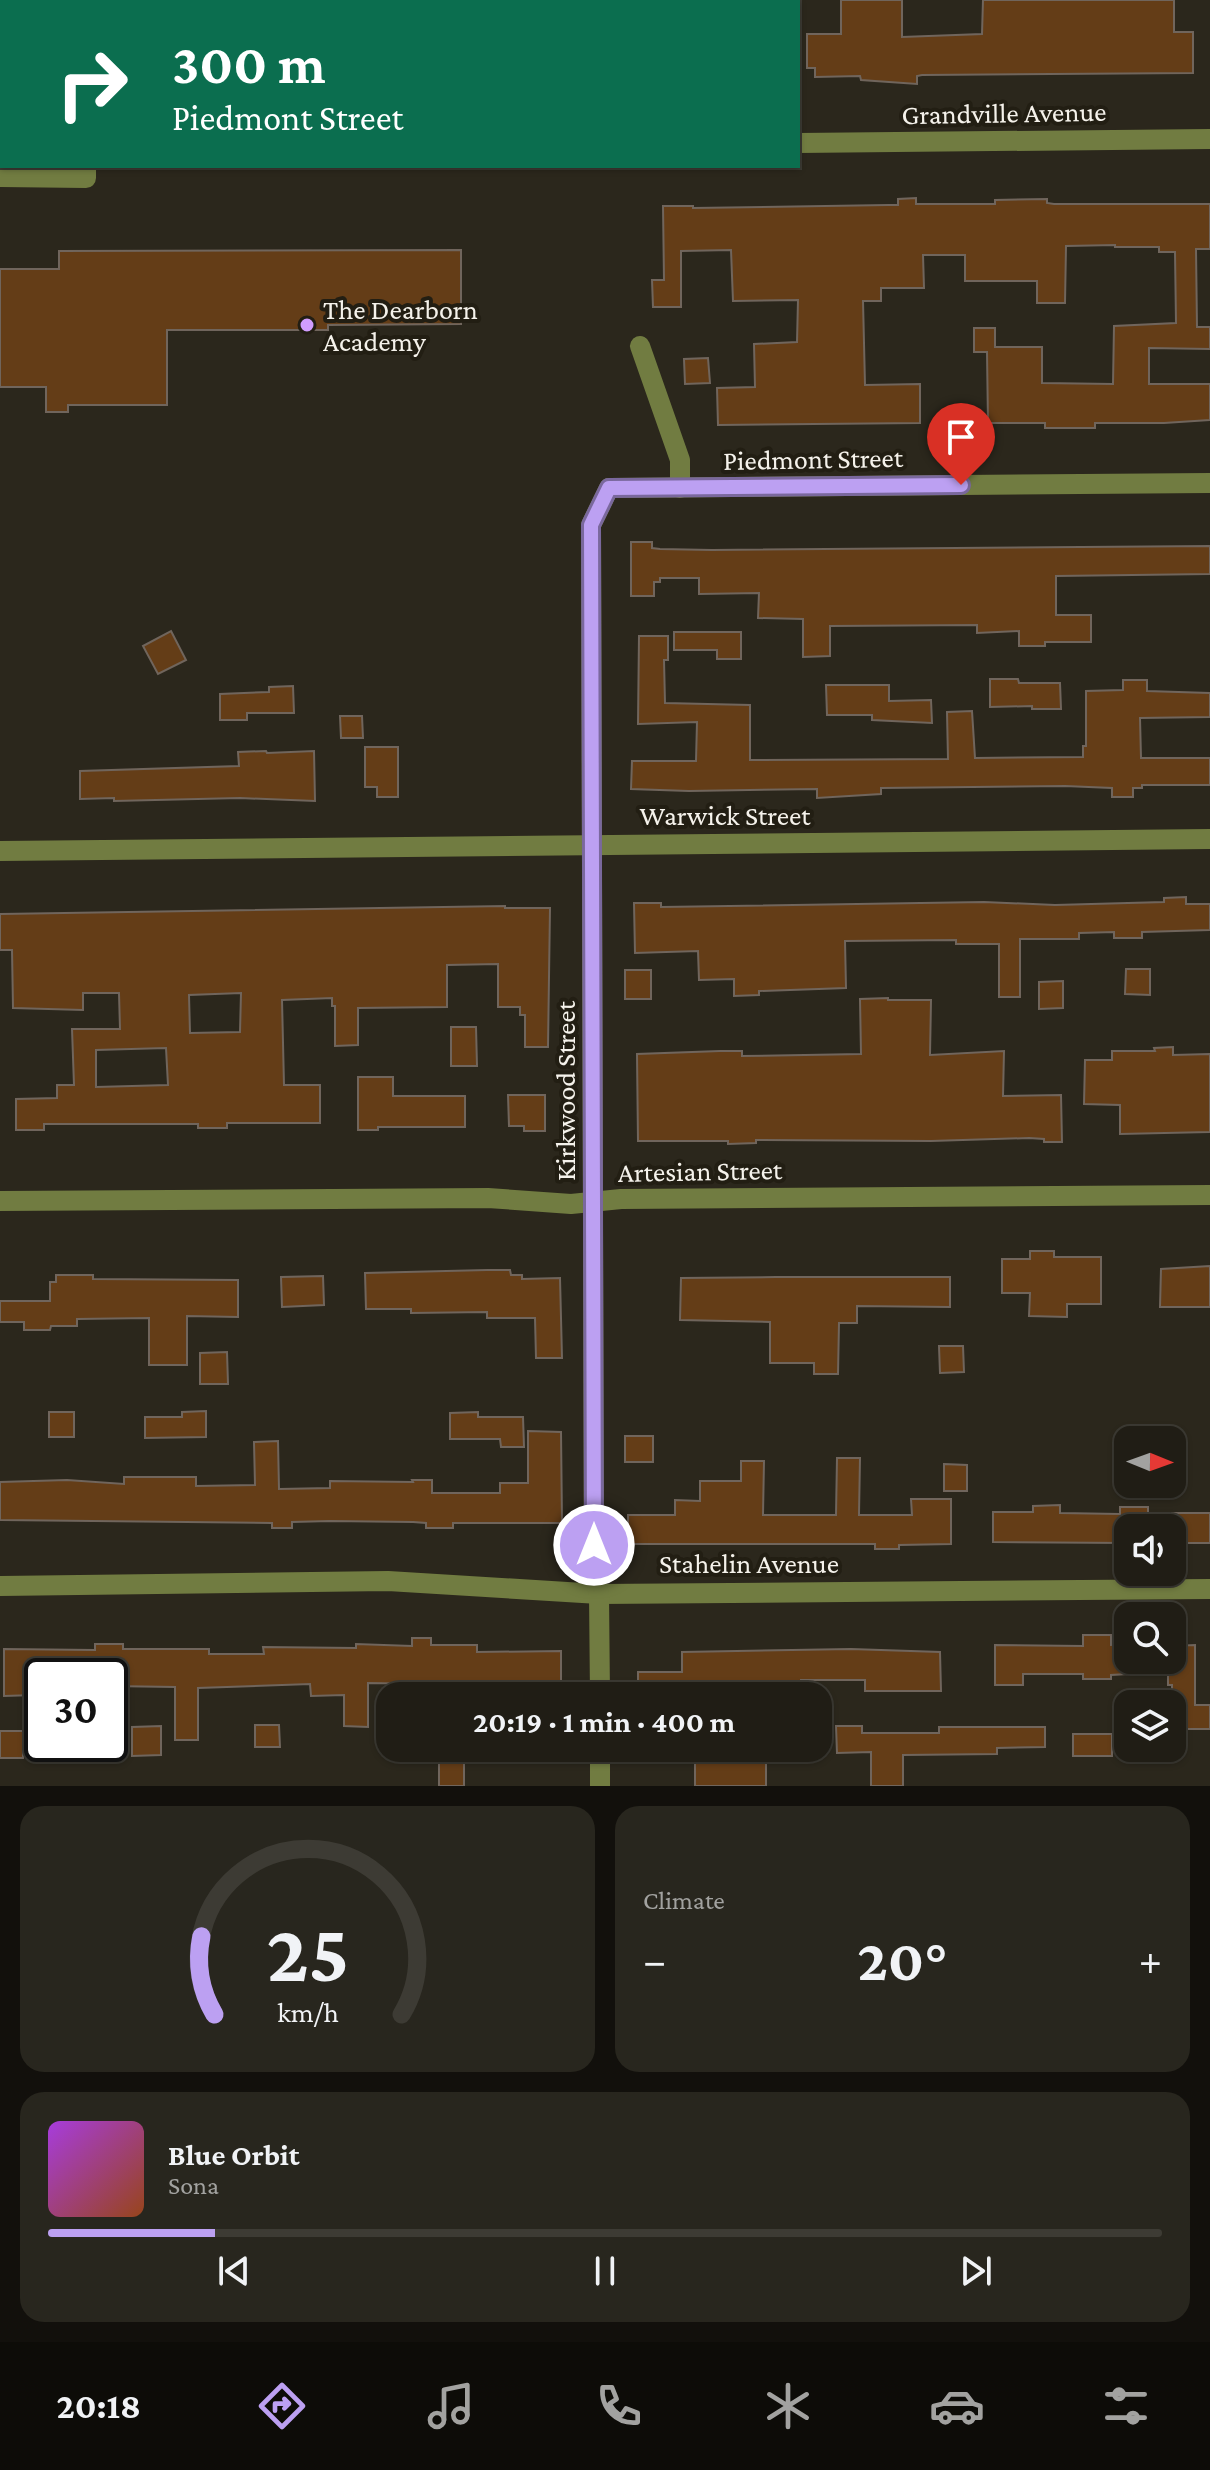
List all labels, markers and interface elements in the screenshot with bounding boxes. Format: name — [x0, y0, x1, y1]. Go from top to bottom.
icon: right — [40, 32, 144, 136]
text: 300 m — [172, 33, 326, 95]
street label: Grandville Avenue — [901, 96, 1107, 130]
text: Piedmont Street — [172, 98, 403, 138]
place label: The Dearborn Academy — [323, 294, 478, 357]
marker: The Dearborn Academy — [298, 316, 316, 334]
pin — [927, 403, 995, 485]
icon: arrive — [939, 415, 983, 459]
street label: Piedmont Street — [723, 442, 904, 476]
street label: Warwick Street — [639, 800, 811, 831]
street label: Kirkwood Street — [550, 1000, 581, 1181]
street label: Artesian Street — [618, 1154, 783, 1188]
north arrow — [1114, 1426, 1186, 1498]
map controls — [1114, 1426, 1186, 1762]
position arrow — [552, 1503, 636, 1587]
button: sound — [1114, 1514, 1186, 1586]
street label: Stahelin Avenue — [659, 1548, 839, 1579]
button: search — [1114, 1602, 1186, 1674]
speed limit sign: 30 — [24, 1658, 128, 1762]
button: layers — [1114, 1690, 1186, 1762]
text: 20:19 · 1 min · 400 m — [473, 1705, 735, 1738]
text: Climate — [643, 1886, 725, 1915]
text: 25 — [266, 1906, 349, 1999]
text: 20° — [857, 1926, 948, 1993]
text: − — [643, 1936, 666, 1984]
text: + — [1139, 1936, 1162, 1984]
text: km/h — [277, 1996, 338, 2028]
text: Blue Orbit — [168, 2138, 299, 2171]
text: Sona — [168, 2171, 219, 2200]
icon: previous — [212, 2249, 256, 2293]
icon: pause — [583, 2249, 627, 2293]
icon: next — [954, 2249, 998, 2293]
icon: directions — [254, 2378, 310, 2434]
icon: music — [423, 2378, 479, 2434]
icon: phone — [591, 2378, 647, 2434]
icon: climate — [760, 2378, 816, 2434]
icon: car — [929, 2378, 985, 2434]
icon: filters — [1098, 2378, 1154, 2434]
text: 20:18 — [56, 2386, 141, 2426]

